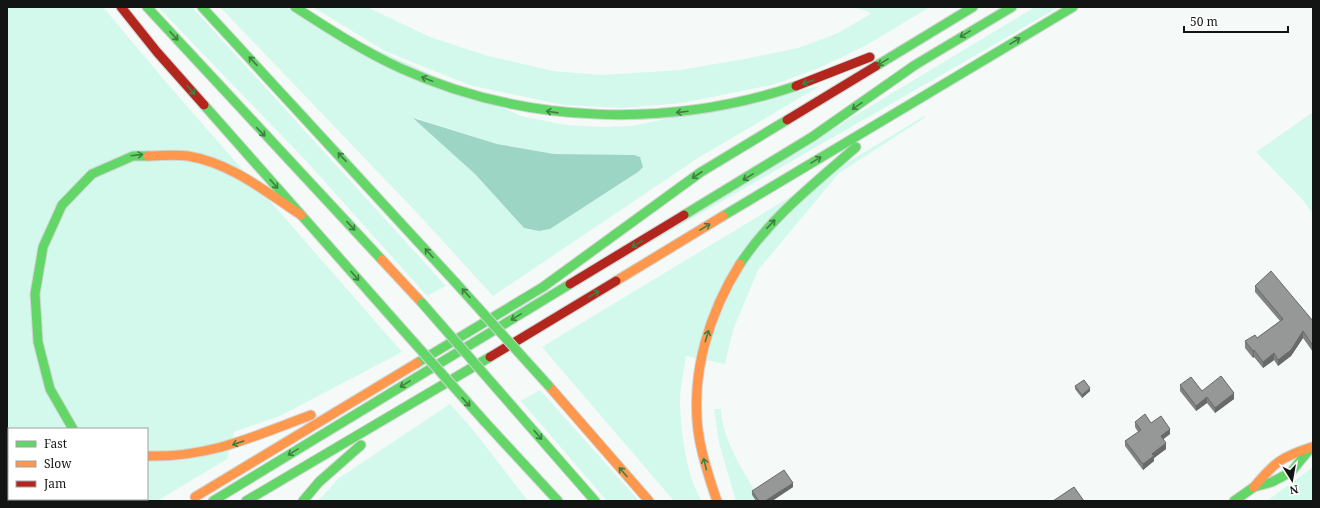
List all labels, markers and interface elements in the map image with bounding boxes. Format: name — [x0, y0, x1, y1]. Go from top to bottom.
scale bar — [1184, 8, 1288, 34]
text: 50 m — [1190, 13, 1218, 30]
one-way arrow — [169, 30, 178, 40]
one-way arrow — [959, 31, 971, 39]
one-way arrow — [1009, 37, 1021, 45]
one-way arrow — [249, 56, 258, 66]
one-way arrow — [877, 58, 889, 66]
one-way arrow — [421, 74, 433, 82]
one-way arrow — [801, 79, 814, 86]
one-way arrow — [186, 85, 196, 95]
one-way arrow — [852, 102, 863, 110]
one-way arrow — [546, 108, 559, 116]
one-way arrow — [676, 108, 689, 116]
one-way arrow — [257, 127, 266, 137]
one-way arrow — [130, 151, 143, 159]
one-way arrow — [338, 152, 347, 162]
one-way arrow — [810, 155, 822, 163]
one-way arrow — [692, 171, 703, 179]
one-way arrow — [742, 173, 754, 181]
one-way arrow — [270, 179, 279, 190]
one-way arrow — [766, 219, 776, 229]
one-way arrow — [346, 221, 355, 231]
one-way arrow — [699, 222, 711, 230]
one-way arrow — [632, 240, 643, 248]
one-way arrow — [424, 248, 434, 258]
one-way arrow — [350, 271, 359, 281]
one-way arrow — [461, 288, 470, 299]
one-way arrow — [588, 290, 599, 298]
one-way arrow — [511, 313, 522, 321]
one-way arrow — [704, 329, 711, 342]
one-way arrow — [399, 381, 411, 389]
one-way arrow — [462, 396, 471, 407]
legend — [8, 428, 148, 500]
one-way arrow — [533, 430, 542, 440]
text: Fast — [44, 435, 67, 452]
one-way arrow — [232, 440, 245, 447]
one-way arrow — [288, 448, 299, 456]
text: Slow — [44, 455, 72, 472]
one-way arrow — [701, 458, 709, 471]
north arrow — [1272, 460, 1312, 500]
one-way arrow — [619, 466, 628, 477]
text: Jam — [43, 475, 66, 492]
text: N — [1288, 482, 1300, 499]

